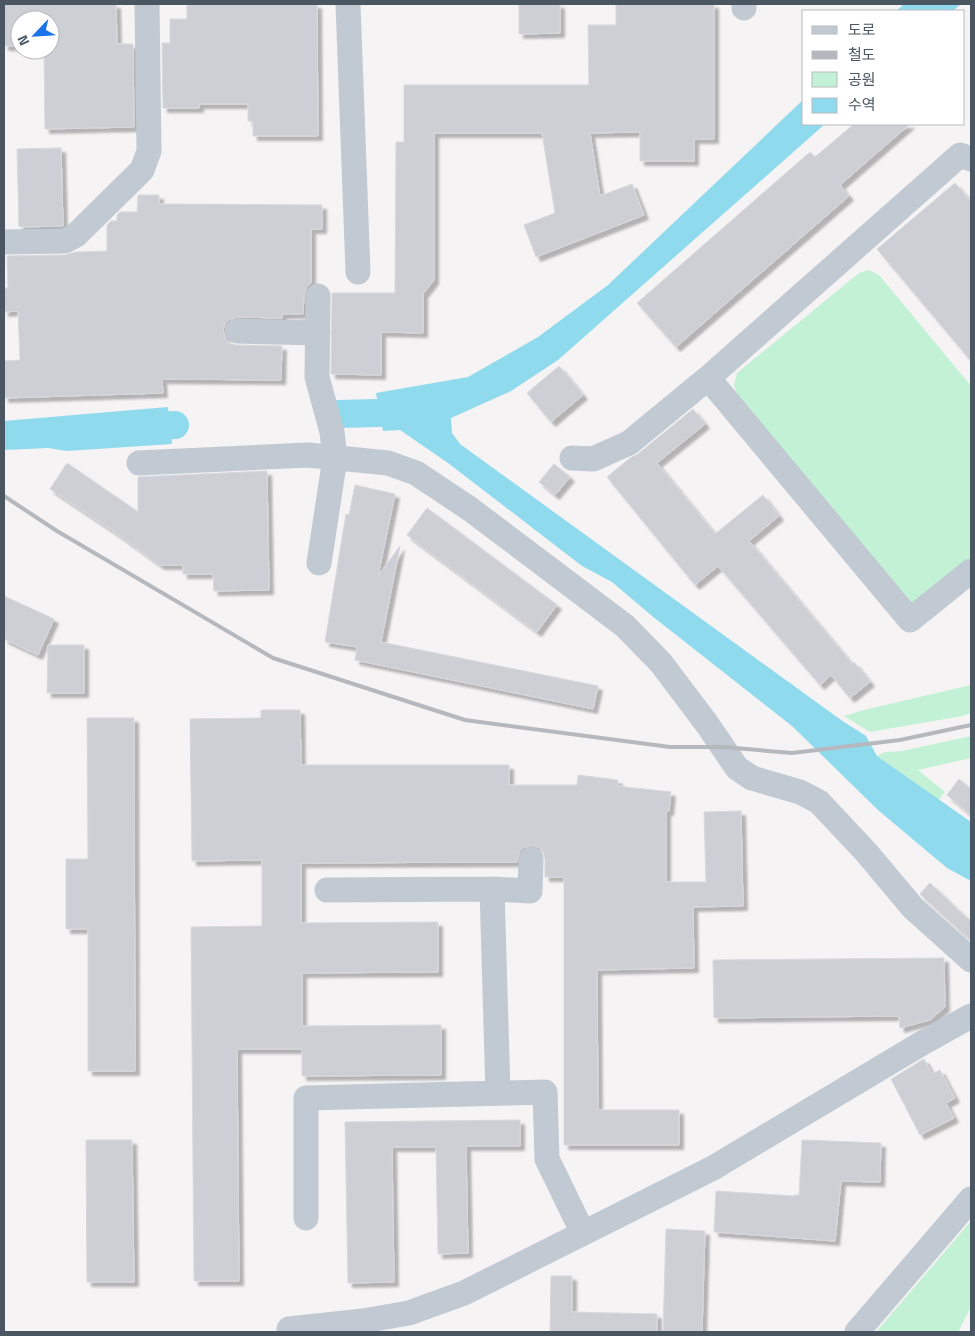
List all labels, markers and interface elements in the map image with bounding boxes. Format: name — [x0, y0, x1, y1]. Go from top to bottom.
north arrow — [10, 10, 60, 60]
legend — [802, 10, 965, 125]
text: 도로 — [848, 18, 876, 41]
text: N — [11, 32, 34, 50]
text: 철도 — [848, 43, 876, 66]
text: 공원 — [848, 68, 876, 91]
text: 수역 — [848, 93, 876, 116]

